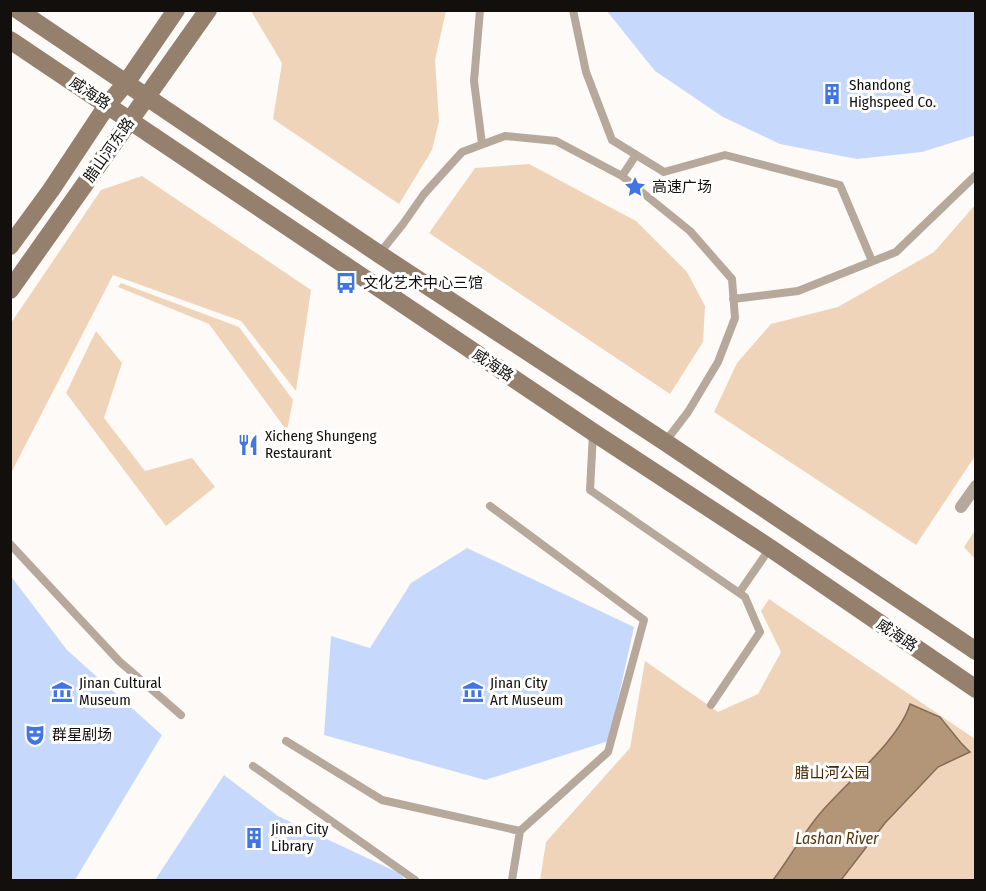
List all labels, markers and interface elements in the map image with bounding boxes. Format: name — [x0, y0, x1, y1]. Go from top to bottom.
street label: 威海路 — [66, 73, 114, 113]
place label: Shandong Highspeed Co. — [849, 76, 936, 111]
building icon: Shandong Highspeed Co. — [820, 82, 844, 106]
street label: 腊山河东路 — [80, 114, 138, 186]
place icon: 高速广场 — [623, 175, 647, 199]
place label: 高速广场 — [652, 178, 712, 196]
bus stop icon: 文化艺术中心三馆 — [334, 271, 358, 295]
place label: 文化艺术中心三馆 — [363, 274, 483, 292]
street label: 威海路 — [469, 345, 517, 385]
place label: Xicheng Shungeng Restaurant — [265, 427, 377, 462]
restaurant icon: Xicheng Shungeng Restaurant — [236, 433, 260, 457]
street label: 威海路 — [873, 615, 921, 655]
place label: Jinan Cultural Museum — [79, 674, 161, 709]
place label: Jinan City Art Museum — [490, 674, 563, 709]
museum icon: Jinan Cultural Museum — [50, 680, 74, 704]
museum icon: Jinan City Art Museum — [461, 680, 485, 704]
theatre icon: 群星剧场 — [23, 723, 47, 747]
place label: 群星剧场 — [52, 726, 112, 744]
park label: 腊山河公园 — [794, 764, 870, 782]
place label: Jinan City Library — [271, 820, 329, 855]
building icon: Jinan City Library — [242, 826, 266, 850]
water label: Lashan River — [795, 829, 879, 848]

